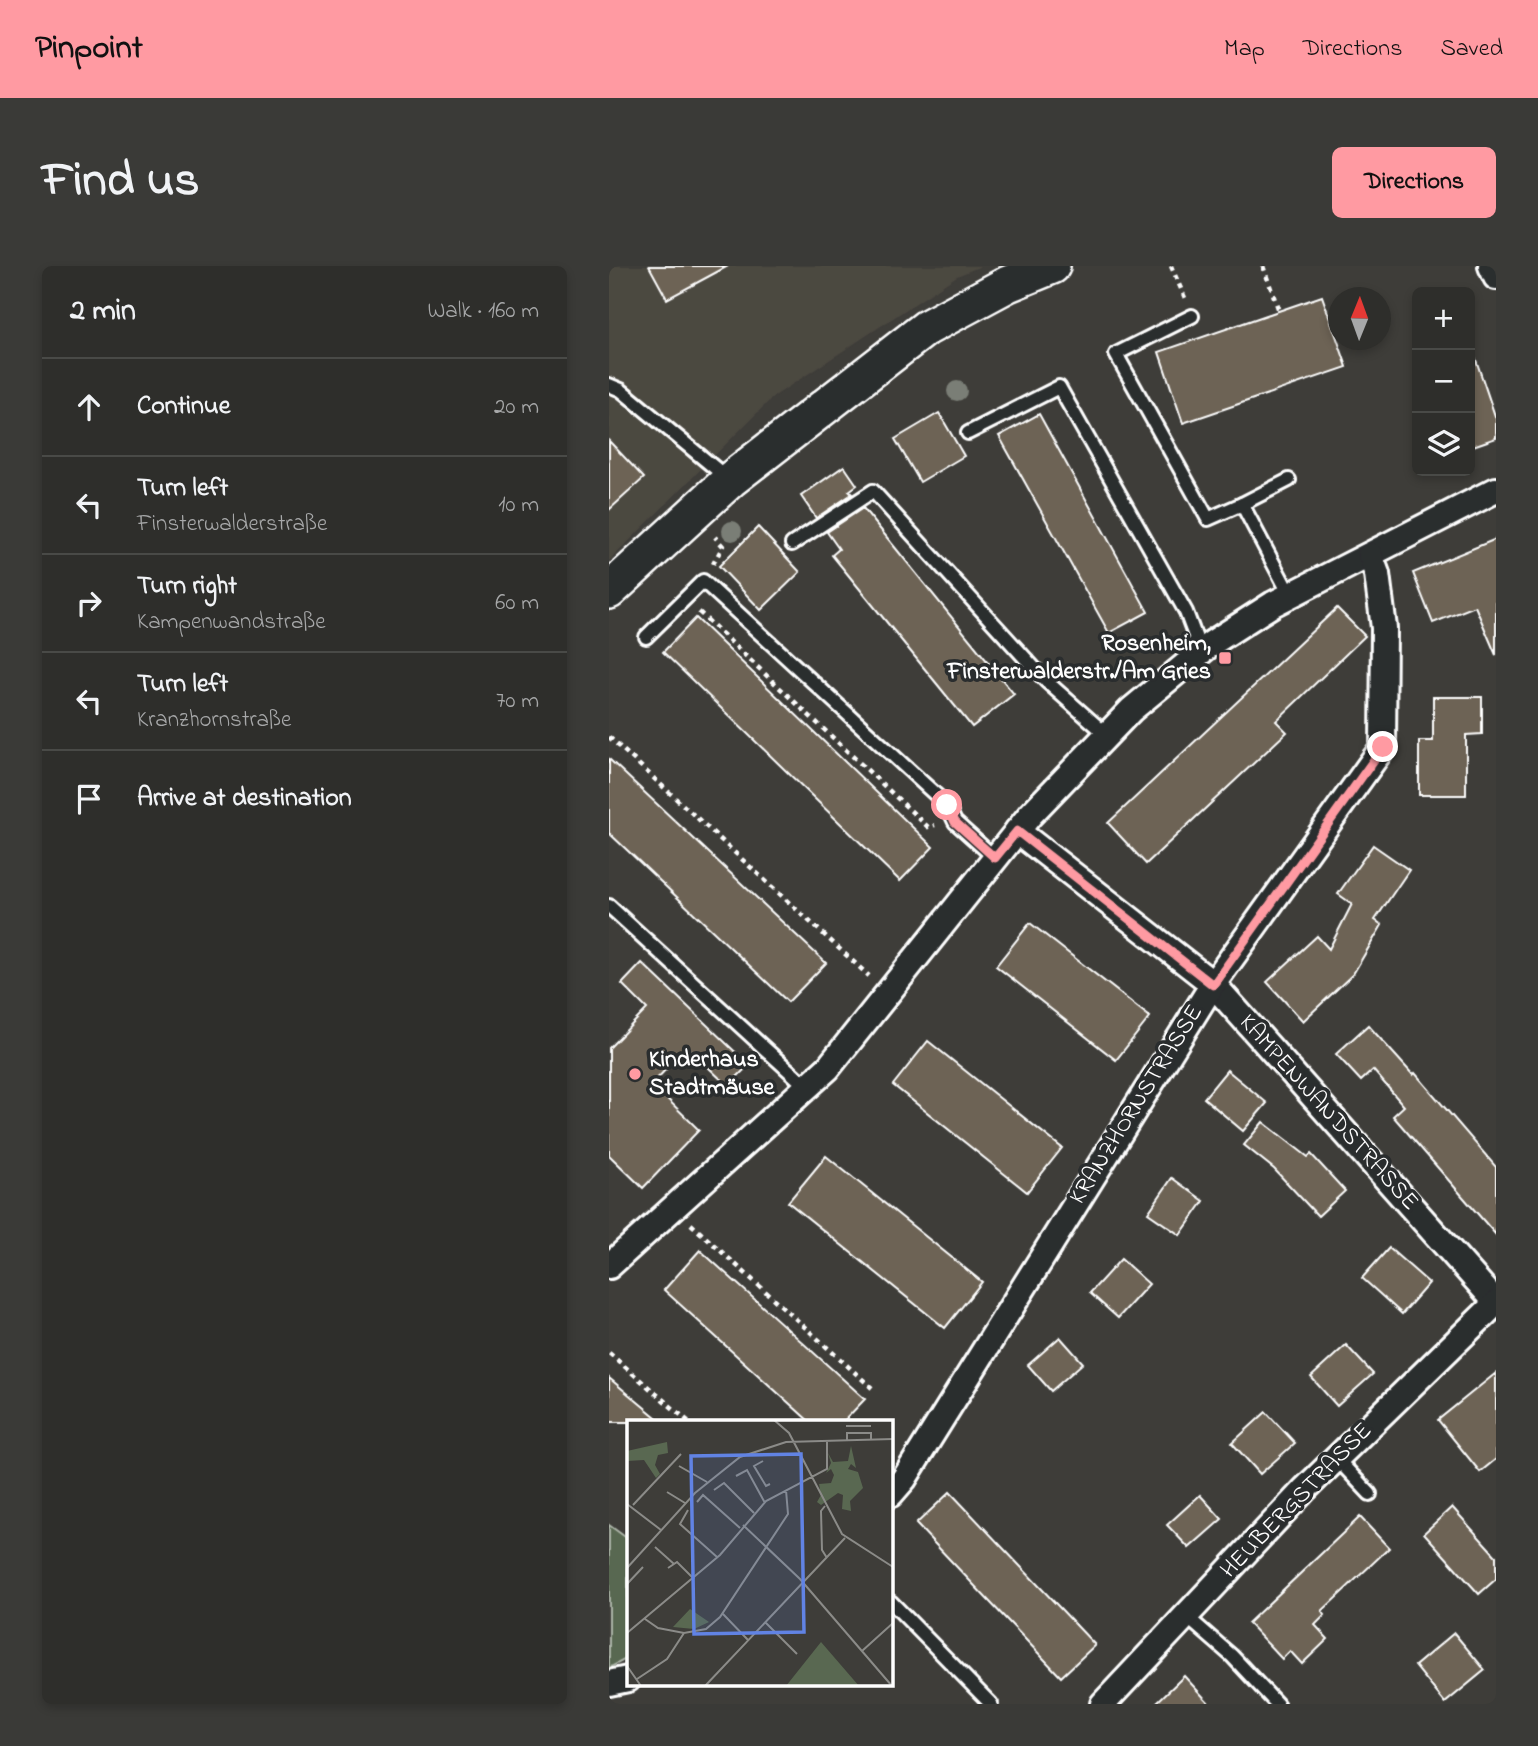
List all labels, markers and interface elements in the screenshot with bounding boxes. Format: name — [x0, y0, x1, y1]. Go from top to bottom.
text: Pinpoint — [35, 25, 143, 73]
text: Map — [1224, 32, 1265, 67]
text: Directions — [1303, 32, 1402, 67]
text: Saved — [1440, 32, 1503, 67]
text: Find us — [42, 146, 199, 218]
button: Directions — [1332, 147, 1496, 218]
north arrow — [1328, 287, 1391, 350]
map controls — [1412, 287, 1475, 476]
button: + — [1412, 287, 1475, 350]
text: 2 min — [70, 290, 136, 334]
text: Walk · 160 m — [427, 295, 539, 328]
button: − — [1412, 350, 1475, 413]
icon: ahead — [70, 388, 108, 426]
text: Continue — [137, 388, 230, 426]
text: 20 m — [494, 391, 539, 424]
button: layers — [1412, 413, 1475, 476]
text: Turn left — [137, 470, 228, 508]
icon: left — [70, 486, 108, 524]
text: 10 m — [498, 489, 539, 522]
text: Finsterwalderstraße — [137, 508, 327, 541]
text: Turn right — [137, 568, 237, 606]
icon: right — [70, 584, 108, 622]
text: 60 m — [495, 587, 539, 620]
text: Kampenwandstraße — [137, 606, 326, 639]
place label: Rosenheim, Finsterwalderstr./Am Gries — [946, 627, 1211, 690]
marker: Rosenheim, Finsterwalderstr./Am Gries — [1217, 650, 1233, 666]
text: Turn left — [137, 666, 228, 704]
icon: left — [70, 682, 108, 720]
text: 70 m — [496, 685, 539, 718]
text: Kranzhornstraße — [137, 704, 291, 737]
route end — [1367, 731, 1398, 762]
icon: arrive — [70, 780, 108, 818]
text: Arrive at destination — [137, 780, 352, 818]
route start — [931, 789, 962, 820]
street label: KRANZHORNSTRASSE — [1061, 998, 1213, 1212]
street label: KAMPENWANDSTRASSE — [1230, 1007, 1426, 1219]
place label: Kinderhaus Stadtmäuse — [649, 1043, 776, 1106]
marker: Kinderhaus Stadtmäuse — [627, 1066, 643, 1082]
street label: HEUBERGSTRASSE — [1213, 1415, 1381, 1587]
inset map — [627, 1420, 893, 1686]

